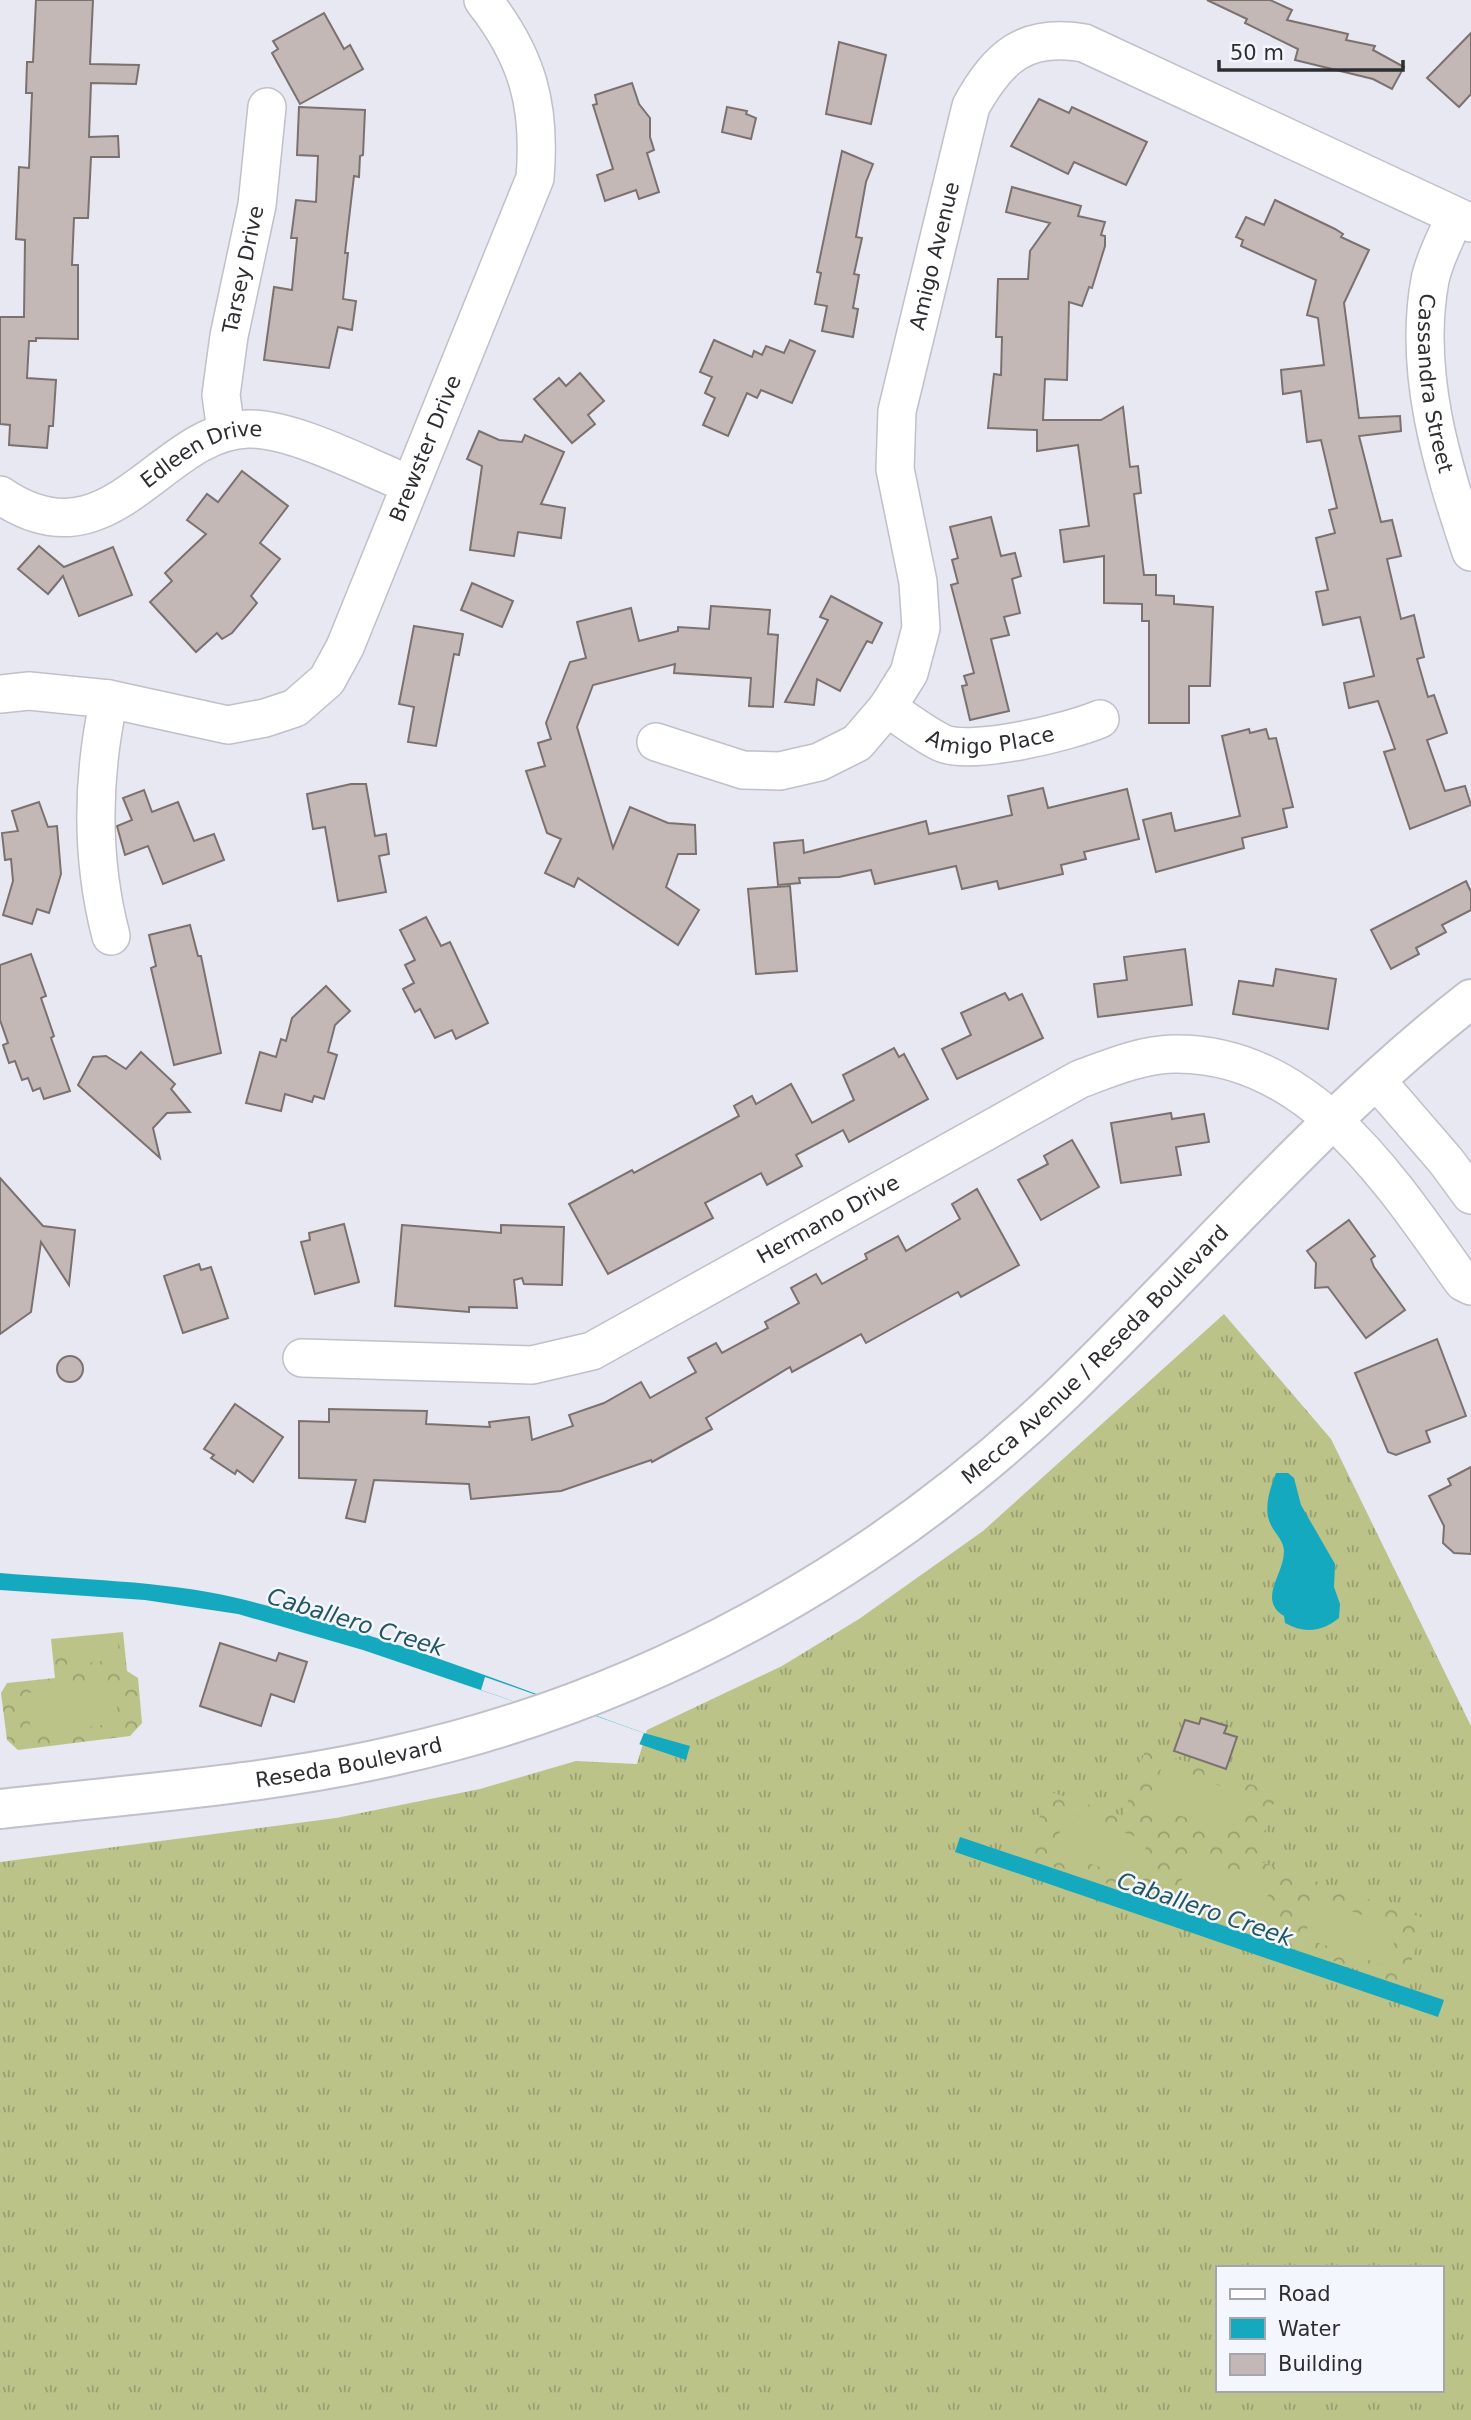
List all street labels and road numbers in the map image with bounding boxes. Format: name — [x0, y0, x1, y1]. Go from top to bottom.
street label: Amigo Avenue — [905, 179, 964, 332]
street label: Tarsey Drive — [218, 203, 269, 336]
street label: Cassandra Street — [1413, 292, 1458, 475]
street label: Brewster Drive — [385, 372, 466, 525]
street label: Edleen Drive — [136, 417, 263, 493]
street label: Amigo Place — [922, 722, 1057, 759]
street label: Hermano Drive — [753, 1170, 903, 1269]
street label: Mecca Avenue / Reseda Boulevard — [957, 1220, 1233, 1489]
street label: Reseda Boulevard — [254, 1733, 445, 1792]

